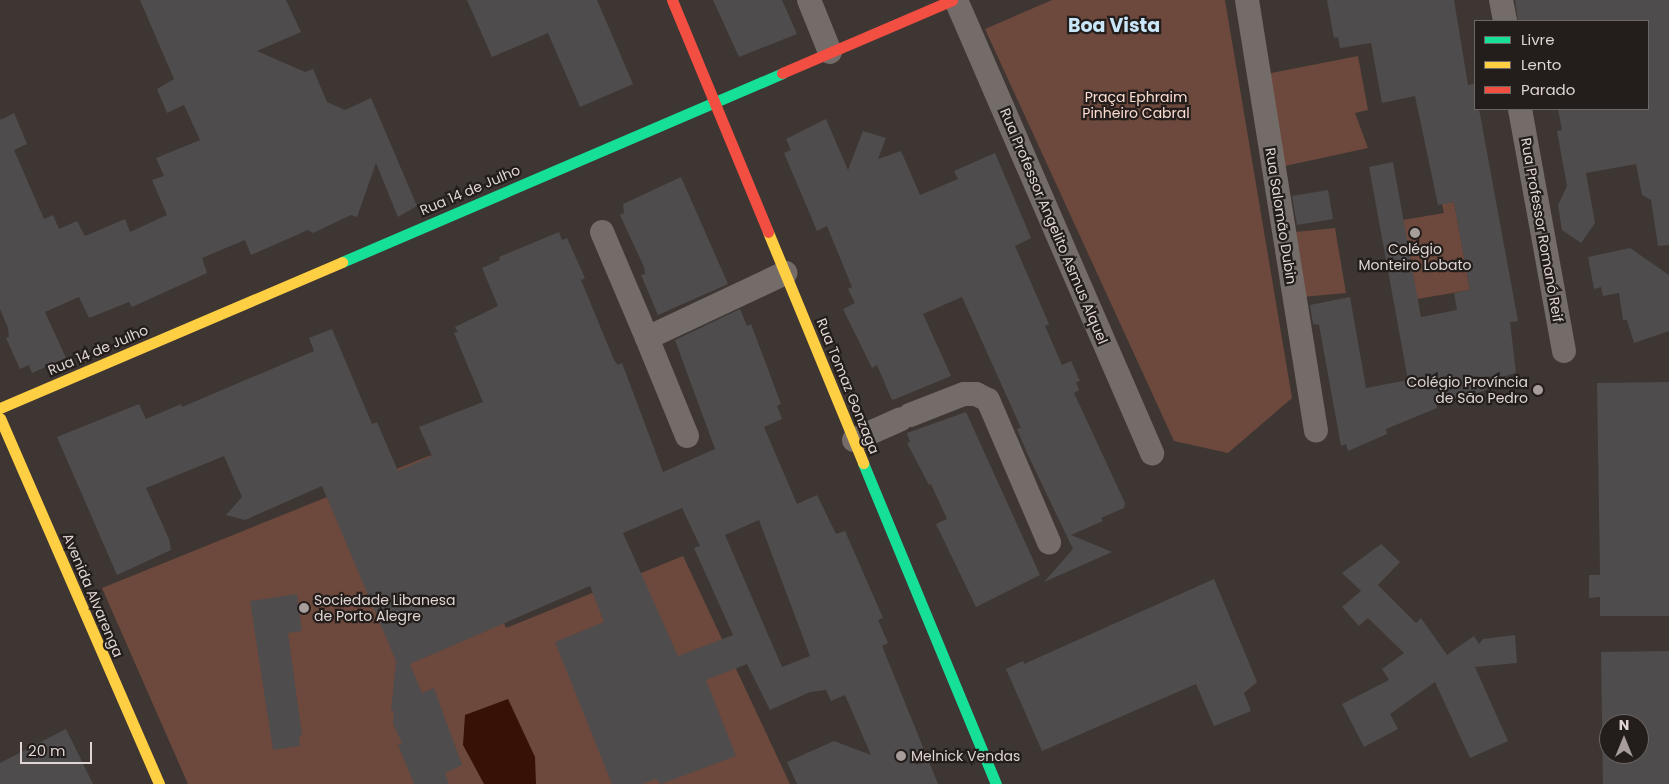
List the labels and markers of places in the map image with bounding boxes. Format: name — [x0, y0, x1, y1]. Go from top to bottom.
marker: Colégio Monteiro Lobato — [1409, 227, 1421, 239]
place label: Colégio Monteiro Lobato — [1358, 241, 1472, 274]
place label: Colégio Província de São Pedro — [1407, 374, 1528, 407]
marker: Colégio Província de São Pedro — [1532, 384, 1544, 396]
place label: Sociedade Libanesa de Porto Alegre — [314, 592, 455, 624]
marker: Sociedade Libanesa de Porto Alegre — [298, 602, 310, 614]
place label: Melnick Vendas — [911, 748, 1020, 764]
marker: Melnick Vendas — [895, 750, 907, 762]

